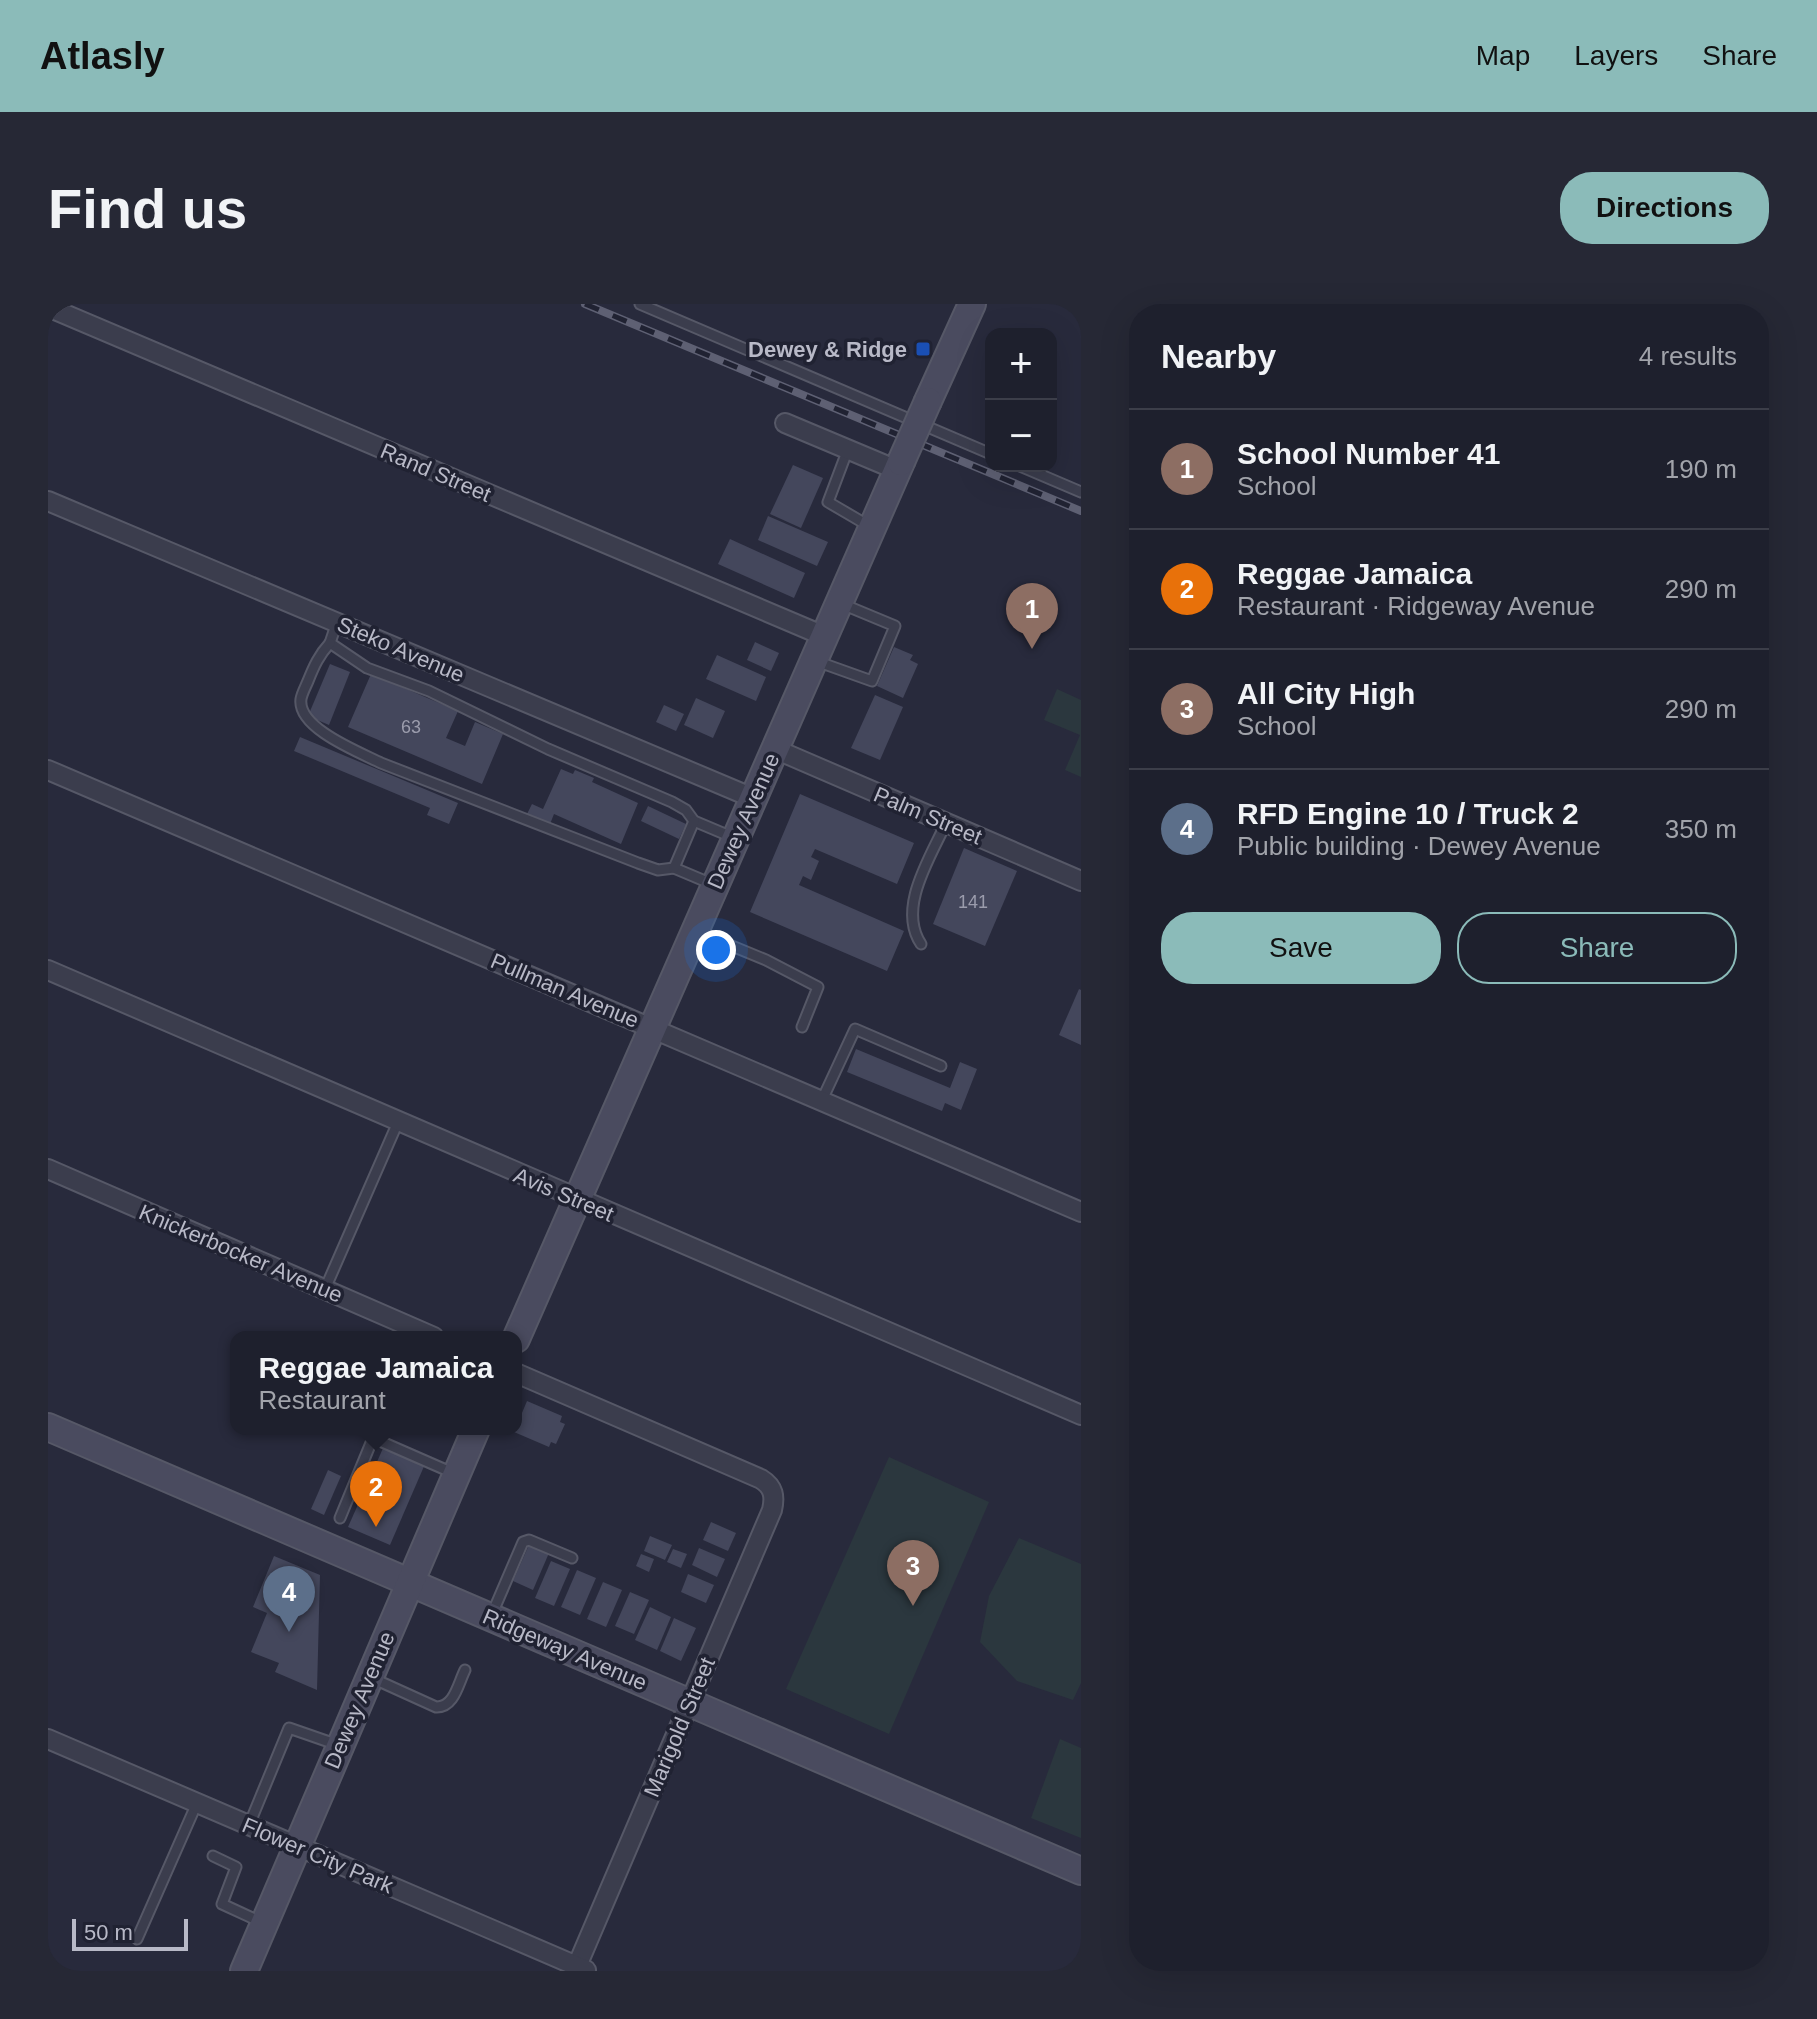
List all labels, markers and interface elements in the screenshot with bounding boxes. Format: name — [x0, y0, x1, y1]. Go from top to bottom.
text: Atlasly — [40, 35, 165, 77]
text: Map — [1476, 40, 1530, 71]
text: Layers — [1574, 40, 1658, 71]
text: Share — [1702, 40, 1777, 71]
button: Directions — [1560, 172, 1769, 244]
text: Find us — [48, 177, 247, 240]
map controls — [985, 328, 1057, 472]
button: + — [985, 328, 1057, 400]
place label: Dewey & Ridge — [748, 337, 907, 362]
text: Nearby — [1161, 337, 1276, 375]
marker: Dewey & Ridge — [914, 340, 932, 358]
text: 4 results — [1639, 341, 1737, 371]
button: − — [985, 400, 1057, 472]
text: School Number 41 — [1237, 437, 1500, 470]
street label: Rand Street — [377, 438, 495, 507]
text: 1 — [1180, 454, 1194, 484]
text: 190 m — [1665, 454, 1737, 484]
text: School — [1237, 471, 1317, 501]
text: Reggae Jamaica — [1237, 557, 1472, 590]
text: 2 — [1180, 574, 1194, 604]
text: 290 m — [1665, 574, 1737, 604]
pin: 1 — [1006, 583, 1058, 649]
text: Restaurant · Ridgeway Avenue — [1237, 591, 1595, 621]
street label: Steko Avenue — [334, 612, 468, 687]
text: All City High — [1237, 677, 1415, 710]
text: 3 — [1180, 694, 1194, 724]
text: 290 m — [1665, 694, 1737, 724]
text: School — [1237, 711, 1317, 741]
house number: 63 — [401, 717, 421, 737]
street label: Dewey Avenue — [702, 749, 785, 893]
street label: Palm Street — [870, 781, 986, 849]
text: RFD Engine 10 / Truck 2 — [1237, 797, 1579, 830]
text: 4 — [1180, 814, 1194, 844]
text: 350 m — [1665, 814, 1737, 844]
text: Public building · Dewey Avenue — [1237, 831, 1601, 861]
house number: 141 — [958, 892, 988, 912]
button: Save — [1161, 912, 1441, 984]
button: Share — [1457, 912, 1737, 984]
your location — [696, 930, 736, 970]
street label: Pullman Avenue — [487, 948, 643, 1033]
street label: Avis Street — [510, 1162, 617, 1227]
street label: Knickerbocker Avenue — [135, 1199, 346, 1308]
popup — [230, 1331, 522, 1435]
text: Reggae Jamaica — [258, 1351, 494, 1384]
text: Restaurant — [258, 1385, 386, 1415]
pin: 2 — [350, 1461, 402, 1527]
pin: 3 — [887, 1540, 939, 1606]
pin: 4 — [263, 1566, 315, 1632]
street label: Ridgeway Avenue — [479, 1604, 651, 1695]
street label: Dewey Avenue — [319, 1628, 400, 1772]
street label: Marigold Street — [639, 1654, 720, 1801]
street label: Flower City Park — [239, 1812, 398, 1899]
scale bar — [72, 1915, 188, 1951]
text: 50 m — [84, 1920, 133, 1945]

